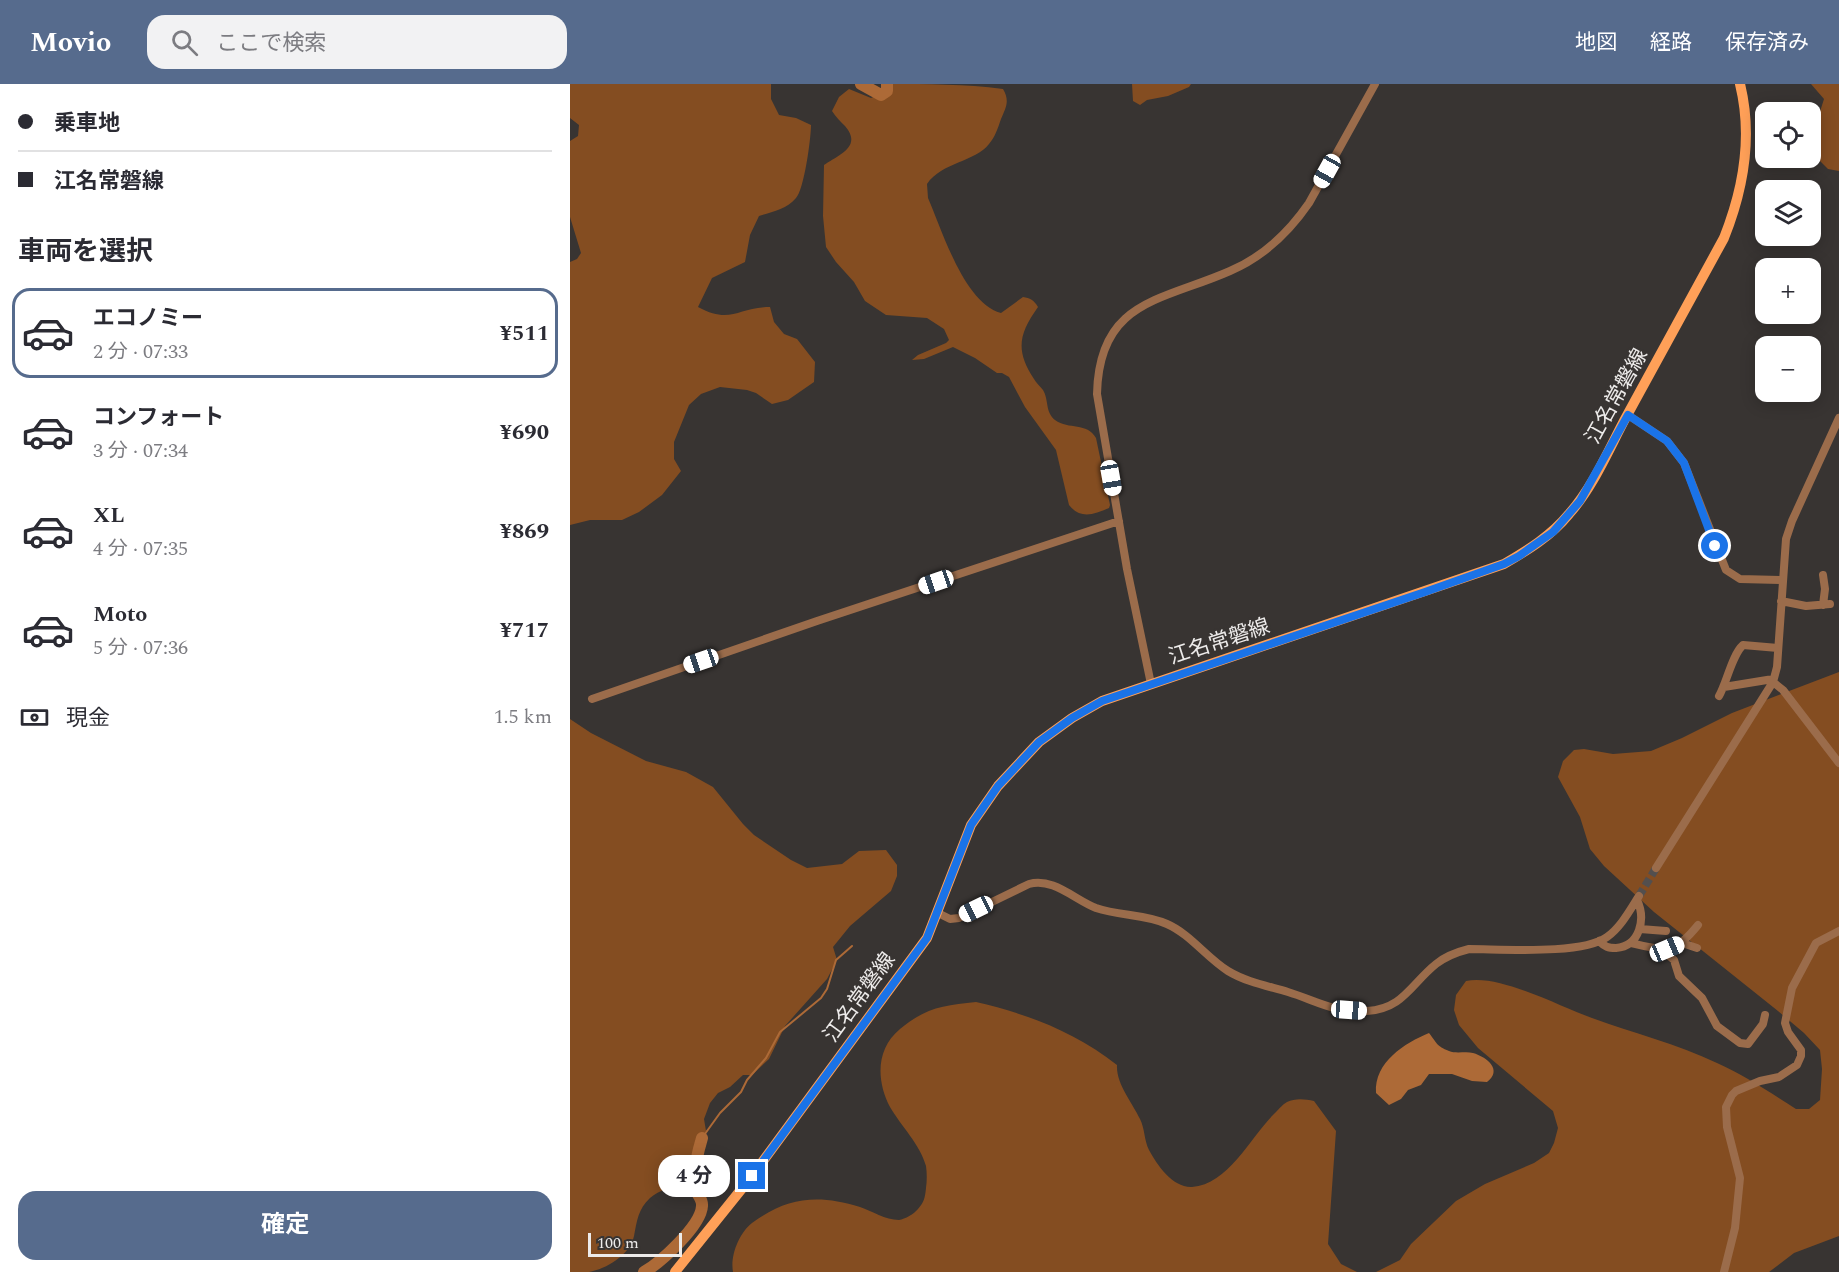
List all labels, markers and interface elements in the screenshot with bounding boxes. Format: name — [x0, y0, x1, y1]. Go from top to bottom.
search box — [147, 15, 567, 69]
text: Movio — [30, 21, 111, 64]
icon: search — [168, 26, 201, 59]
text: ここで検索 — [216, 27, 326, 60]
text: 地図 — [1575, 27, 1617, 59]
text: 経路 — [1650, 27, 1692, 59]
text: 保存済み — [1725, 27, 1809, 59]
map controls — [1755, 102, 1821, 402]
button: locate — [1755, 102, 1821, 168]
text: 乗車地 — [54, 107, 120, 140]
car — [1310, 151, 1344, 191]
text: 江名常磐線 — [54, 165, 164, 198]
button: layers — [1755, 180, 1821, 246]
text: 車両を選択 — [18, 231, 153, 273]
button: + — [1755, 258, 1821, 324]
text: エコノミー — [93, 302, 203, 335]
icon: car — [21, 306, 75, 360]
text: ¥511 — [500, 317, 549, 350]
button: − — [1755, 336, 1821, 402]
text: 2 分 · 07:33 — [93, 337, 188, 367]
street label: 江名常磐線 — [1577, 343, 1656, 450]
text: コンフォート — [93, 401, 224, 434]
icon: car — [21, 405, 75, 459]
text: ¥690 — [500, 416, 549, 449]
text: 3 分 · 07:34 — [93, 436, 188, 466]
car — [1099, 459, 1123, 497]
text: XL — [93, 499, 124, 532]
icon: car — [21, 504, 75, 558]
text: ¥869 — [500, 515, 549, 548]
route start — [1701, 532, 1728, 559]
text: 4 分 · 07:35 — [93, 534, 188, 564]
car — [916, 568, 956, 596]
text: Moto — [93, 598, 147, 631]
icon: car — [21, 603, 75, 657]
street label: 江名常磐線 — [1164, 611, 1274, 673]
text: ¥717 — [500, 614, 549, 647]
text: 5 分 · 07:36 — [93, 633, 188, 663]
car — [681, 647, 721, 675]
icon: cash — [18, 701, 51, 734]
text: 現金 — [66, 702, 110, 735]
text: 1.5 km — [494, 702, 552, 732]
car — [956, 893, 996, 925]
car — [1647, 934, 1687, 964]
street label: 江名常磐線 — [816, 946, 904, 1049]
car — [1330, 1000, 1368, 1020]
callout: 4 分 — [659, 1155, 731, 1197]
text: 4 分 — [676, 1161, 712, 1191]
route end — [738, 1162, 765, 1189]
button: 確定 — [18, 1191, 552, 1260]
scale bar — [588, 1230, 682, 1258]
text: 100 m — [597, 1231, 639, 1255]

